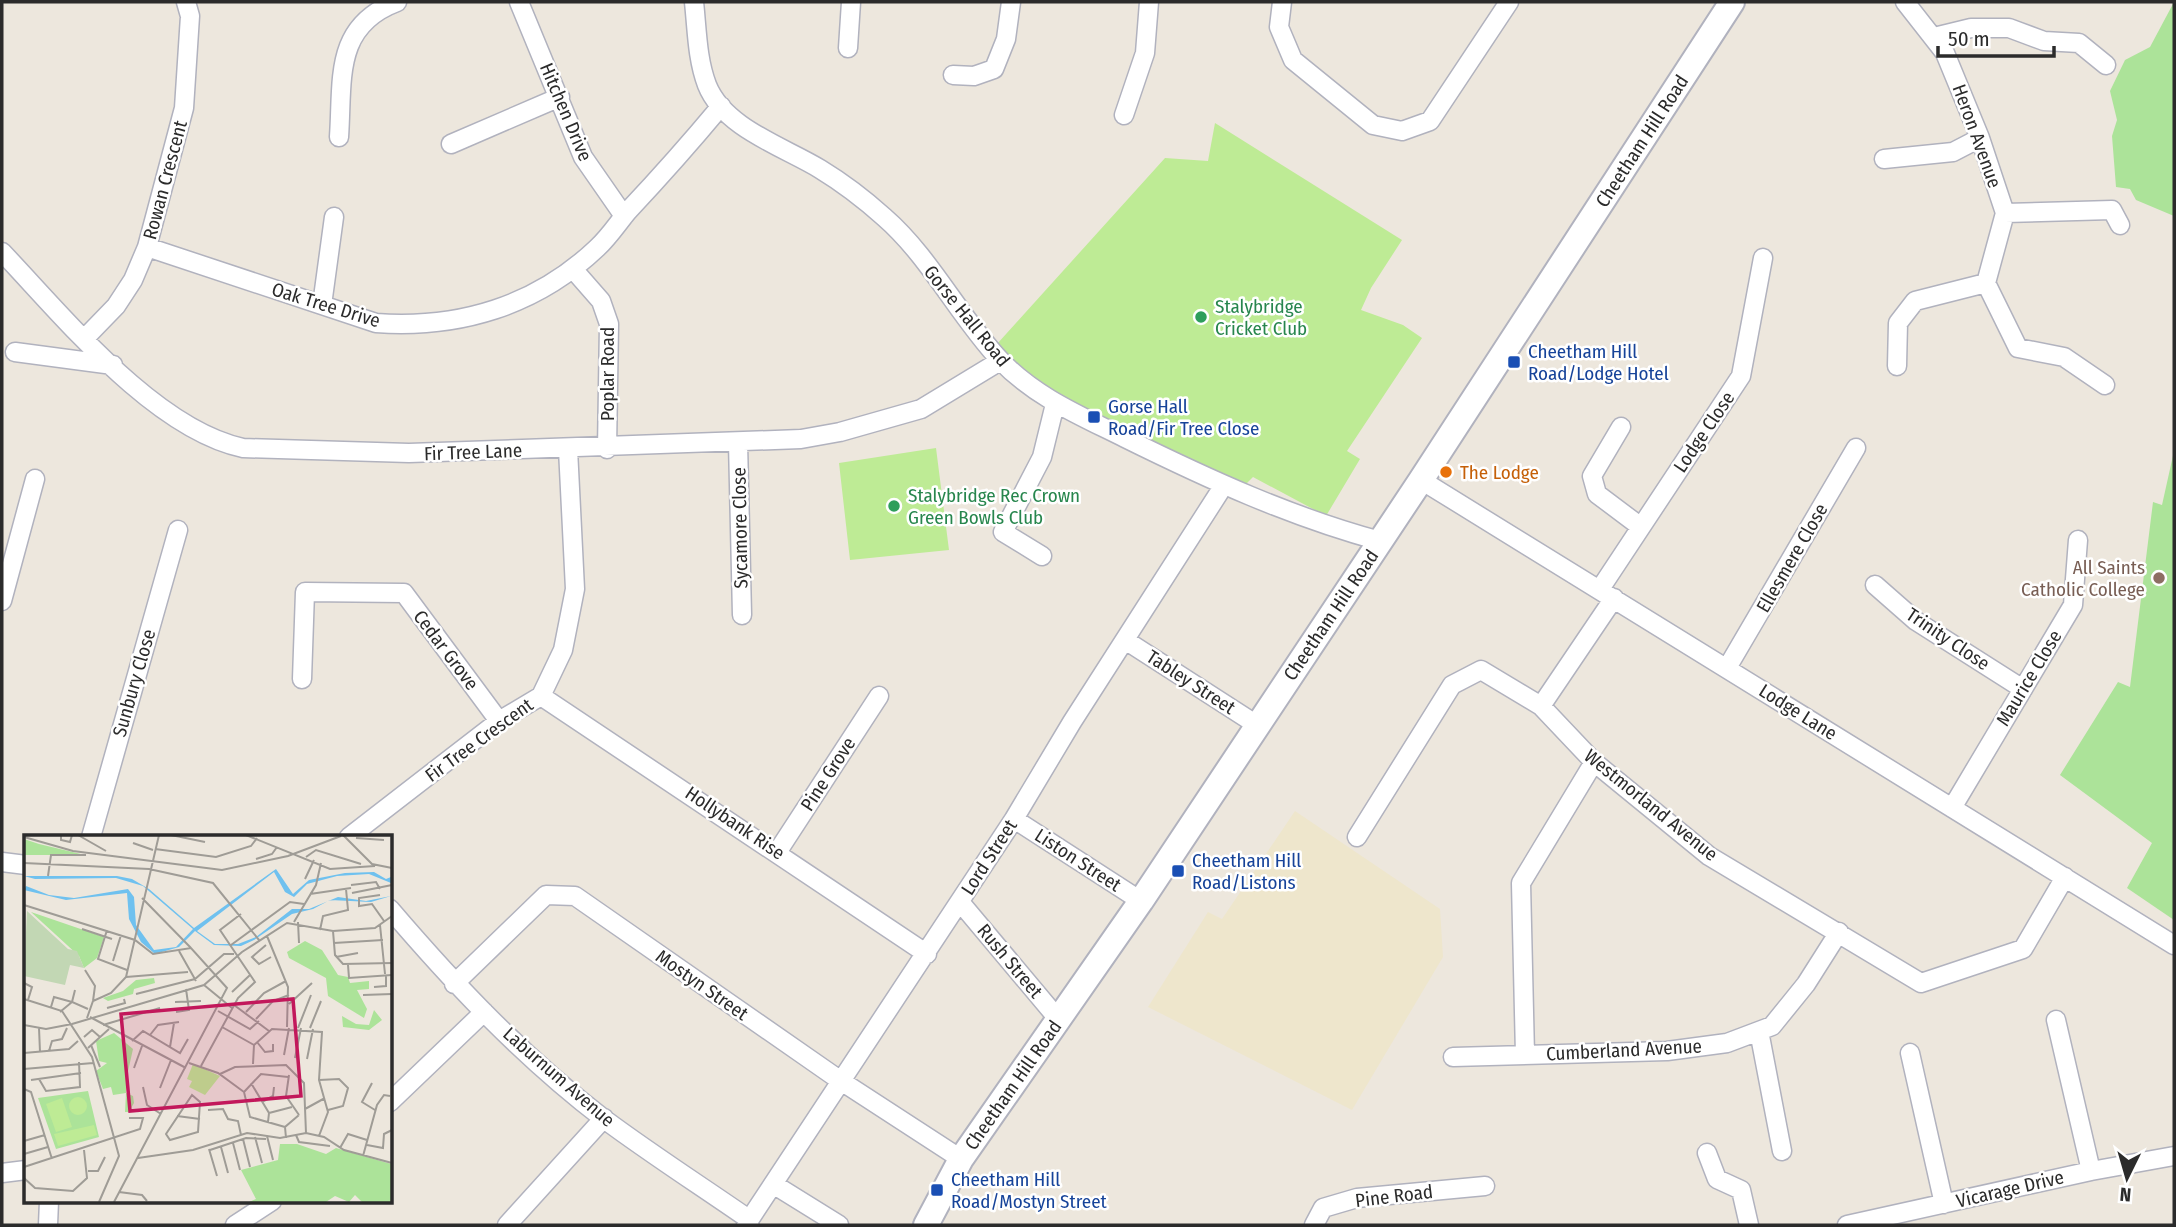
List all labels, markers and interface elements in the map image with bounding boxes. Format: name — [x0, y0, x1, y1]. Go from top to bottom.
scale bar — [1938, 14, 2054, 58]
text: 50 m — [1948, 26, 1990, 52]
street label: Hitchen Drive — [535, 59, 597, 165]
street label: Cheetham Hill Road — [1591, 71, 1693, 211]
street label: Heron Avenue — [1948, 81, 2006, 191]
street label: Rowan Crescent — [138, 117, 192, 242]
street label: Gorse Hall Road — [919, 261, 1015, 371]
street label: Oak Tree Drive — [269, 278, 383, 332]
place label: Stalybridge Cricket Club — [1215, 295, 1307, 340]
marker: Stalybridge Cricket Club — [1193, 309, 1209, 325]
street label: Poplar Road — [596, 327, 619, 421]
place label: Cheetham Hill Road/Lodge Hotel — [1528, 340, 1669, 385]
marker: Cheetham Hill Road/Lodge Hotel — [1506, 354, 1522, 370]
street label: Lodge Close — [1669, 387, 1739, 477]
place label: Gorse Hall Road/Fir Tree Close — [1108, 395, 1259, 440]
marker: Gorse Hall Road/Fir Tree Close — [1086, 409, 1102, 425]
street label: Fir Tree Lane — [424, 439, 522, 465]
place label: The Lodge — [1460, 461, 1539, 484]
marker: The Lodge — [1438, 464, 1454, 480]
street label: Sycamore Close — [727, 467, 753, 589]
place label: Stalybridge Rec Crown Green Bowls Club — [908, 484, 1080, 529]
marker: Stalybridge Rec Crown Green Bowls Club — [886, 498, 902, 514]
street label: Ellesmere Close — [1752, 499, 1832, 617]
street label: Cheetham Hill Road — [1279, 545, 1383, 685]
place label: All Saints Catholic College — [2021, 556, 2145, 601]
marker: All Saints Catholic College — [2151, 570, 2167, 586]
street label: Trinity Close — [1902, 603, 1994, 675]
street label: Cedar Grove — [409, 606, 483, 694]
street label: Maurice Close — [1991, 626, 2067, 730]
street label: Sunbury Close — [108, 627, 160, 739]
street label: Tabley Street — [1142, 645, 1240, 720]
street label: Lodge Lane — [1755, 679, 1841, 745]
street label: Fir Tree Crescent — [421, 693, 538, 787]
street label: Pine Grove — [796, 733, 860, 815]
street label: Westmorland Avenue — [1580, 744, 1722, 866]
street label: Hollybank Rise — [681, 781, 789, 865]
street label: Lord Street — [956, 814, 1022, 899]
street label: Liston Street — [1030, 824, 1126, 897]
inset map — [24, 835, 392, 1202]
place label: Cheetham Hill Road/Listons — [1192, 849, 1301, 894]
marker: Cheetham Hill Road/Listons — [1170, 863, 1186, 879]
street label: Rush Street — [972, 919, 1048, 1003]
street label: Mostyn Street — [651, 945, 753, 1026]
street label: Cheetham Hill Road — [960, 1016, 1066, 1154]
street label: Laburnum Avenue — [498, 1022, 620, 1132]
street label: Cumberland Avenue — [1546, 1034, 1702, 1066]
north arrow — [2092, 1143, 2162, 1213]
street label: Vicarage Drive — [1954, 1165, 2066, 1213]
place label: Cheetham Hill Road/Mostyn Street — [951, 1168, 1108, 1213]
street label: Pine Road — [1354, 1180, 1434, 1212]
marker: Cheetham Hill Road/Mostyn Street — [929, 1182, 945, 1198]
text: N — [2119, 1182, 2132, 1206]

